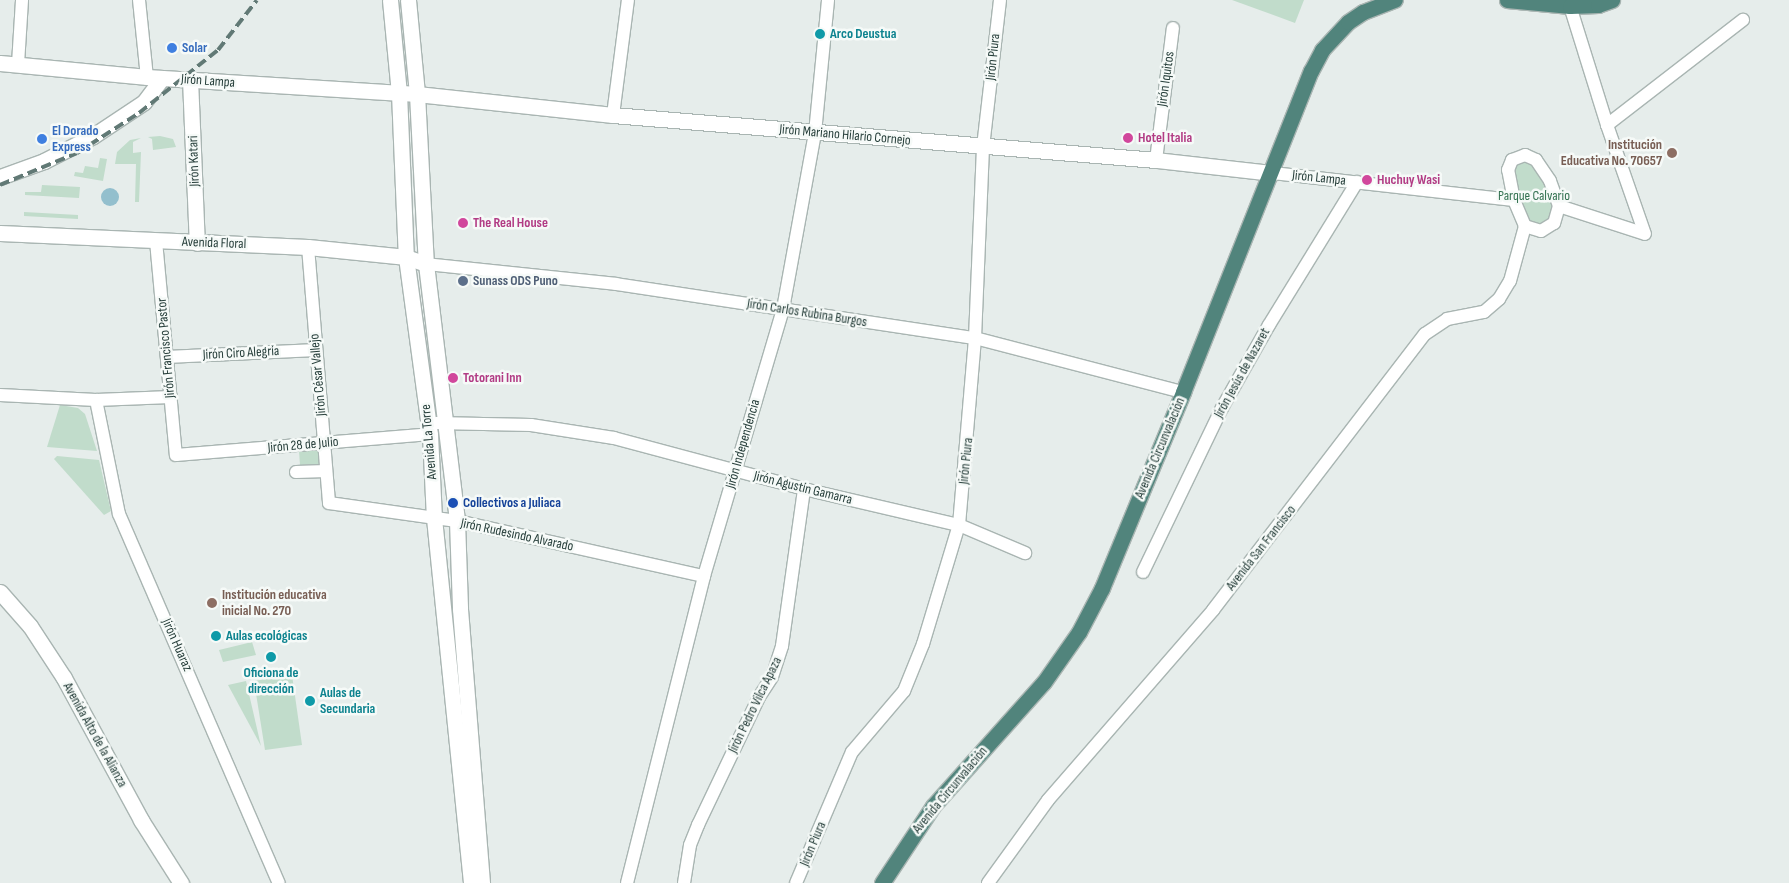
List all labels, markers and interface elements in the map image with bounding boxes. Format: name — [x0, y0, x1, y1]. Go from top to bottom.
place label: Arco Deustua — [830, 26, 896, 42]
marker: Arco Deustua — [814, 28, 826, 40]
street label: Jirón Piura — [982, 33, 1004, 81]
place label: Solar — [182, 40, 207, 56]
marker: Solar — [166, 42, 178, 54]
street label: Jirón Iquitos — [1154, 50, 1178, 108]
street label: Jirón Lampa — [180, 71, 236, 91]
street label: Jirón Mariano Hilario Cornejo — [779, 121, 911, 149]
place label: El Dorado Express — [52, 123, 99, 156]
place label: Hotel Italia — [1138, 130, 1192, 146]
marker: Hotel Italia — [1122, 132, 1134, 144]
marker: El Dorado Express — [36, 133, 48, 145]
street label: Jirón Katari — [185, 135, 203, 187]
place label: Institución Educativa No. 70657 — [1561, 137, 1662, 170]
marker: Institución Educativa No. 70657 — [1666, 147, 1678, 159]
street label: Jirón Lampa — [1291, 167, 1347, 189]
place label: Huchuy Wasi — [1377, 172, 1440, 188]
marker: Huchuy Wasi — [1361, 174, 1373, 186]
park label: Parque Calvario — [1498, 188, 1570, 204]
place label: The Real House — [473, 215, 548, 231]
marker: The Real House — [457, 217, 469, 229]
street label: Avenida Floral — [182, 233, 246, 253]
place label: Sunass ODS Puno — [473, 273, 558, 289]
marker: Sunass ODS Puno — [457, 275, 469, 287]
street label: Jirón Carlos Rubina Burgos — [746, 295, 868, 331]
street label: Jirón Francisco Pastor — [153, 297, 179, 399]
street label: Jirón Jesús de Nazaret — [1210, 325, 1274, 421]
street label: Jirón César Vallejo — [306, 333, 330, 417]
street label: Jirón Ciro Alegría — [202, 343, 280, 363]
place label: Totorani Inn — [463, 370, 522, 386]
marker: Totorani Inn — [447, 372, 459, 384]
street label: Avenida Circunvalación — [1131, 395, 1189, 501]
street label: Jirón Independencia — [722, 397, 764, 491]
street label: Avenida La Torre — [417, 404, 441, 480]
street label: Jirón 28 de Julio — [267, 434, 339, 456]
street label: Jirón Piura — [955, 437, 977, 485]
street label: Jirón Agustín Gamarra — [752, 468, 854, 508]
place label: Collectivos a Juliaca — [463, 495, 561, 511]
marker: Collectivos a Juliaca — [447, 497, 459, 509]
street label: Avenida San Francisco — [1223, 502, 1299, 594]
street label: Jirón Rudesindo Alvarado — [459, 515, 575, 555]
place label: Institución educativa inicial No. 270 — [222, 587, 327, 620]
marker: Institución educativa inicial No. 270 — [206, 597, 218, 609]
street label: Jirón Huaraz — [158, 616, 196, 674]
place label: Aulas ecológicas — [226, 628, 307, 644]
marker: Aulas ecológicas — [210, 630, 222, 642]
marker: Oficiona de dirección — [265, 651, 277, 663]
street label: Jirón Pedro Vilca Apaza — [724, 654, 786, 756]
place label: Oficiona de dirección — [244, 665, 298, 698]
street label: Avenida Alto de la Alianza — [59, 680, 131, 790]
place label: Aulas de Secundaria — [320, 685, 375, 718]
marker: Aulas de Secundaria — [304, 695, 316, 707]
street label: Avenida Circunvalación — [909, 743, 991, 837]
street label: Jirón Piura — [796, 819, 830, 869]

